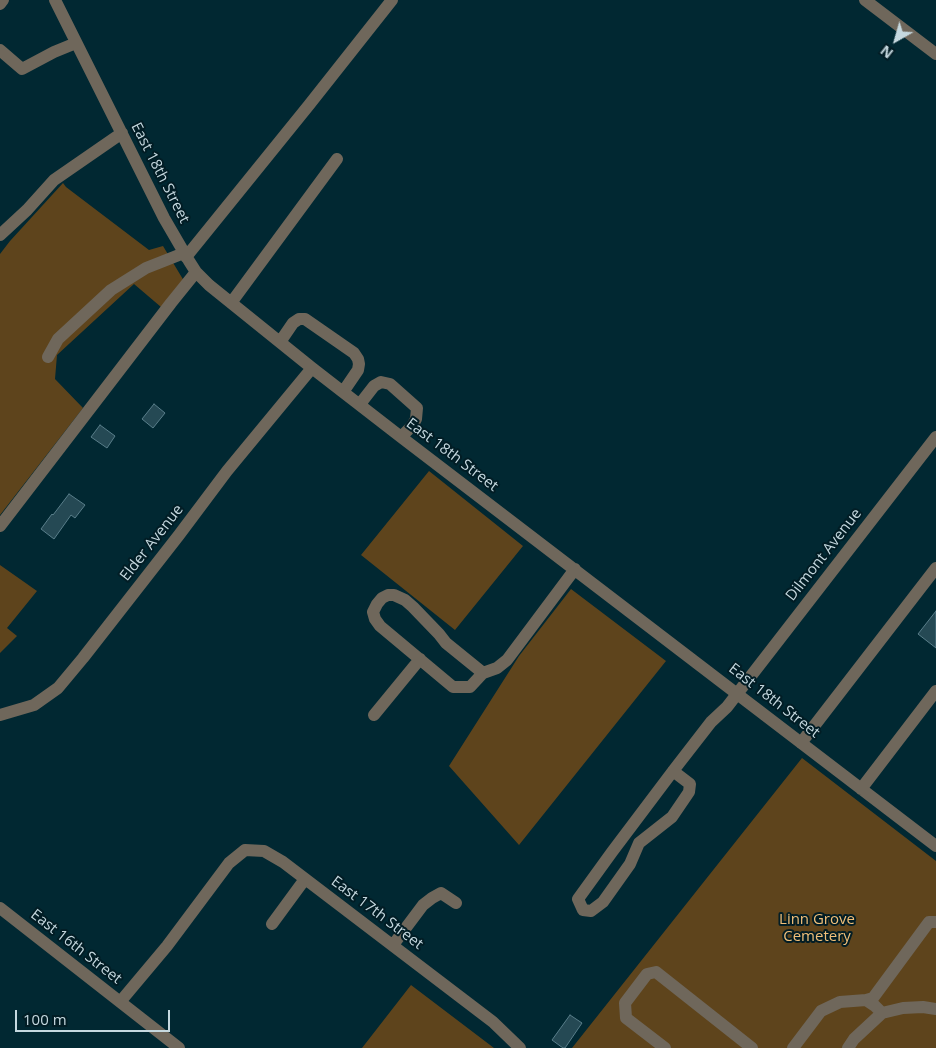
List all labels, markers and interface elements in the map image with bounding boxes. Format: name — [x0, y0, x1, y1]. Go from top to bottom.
north arrow — [871, 15, 921, 65]
text: N — [876, 41, 897, 63]
street label: East 18th Street — [127, 120, 193, 226]
street label: East 18th Street — [402, 415, 502, 495]
street label: Elder Avenue — [117, 501, 187, 585]
street label: Dilmont Avenue — [782, 505, 866, 605]
street label: East 18th Street — [725, 660, 823, 742]
street label: East 17th Street — [327, 873, 427, 953]
street label: East 16th Street — [27, 906, 125, 988]
park label: Linn Grove Cemetery — [779, 911, 855, 946]
scale bar — [18, 1000, 172, 1032]
text: 100 m — [23, 1009, 67, 1029]

